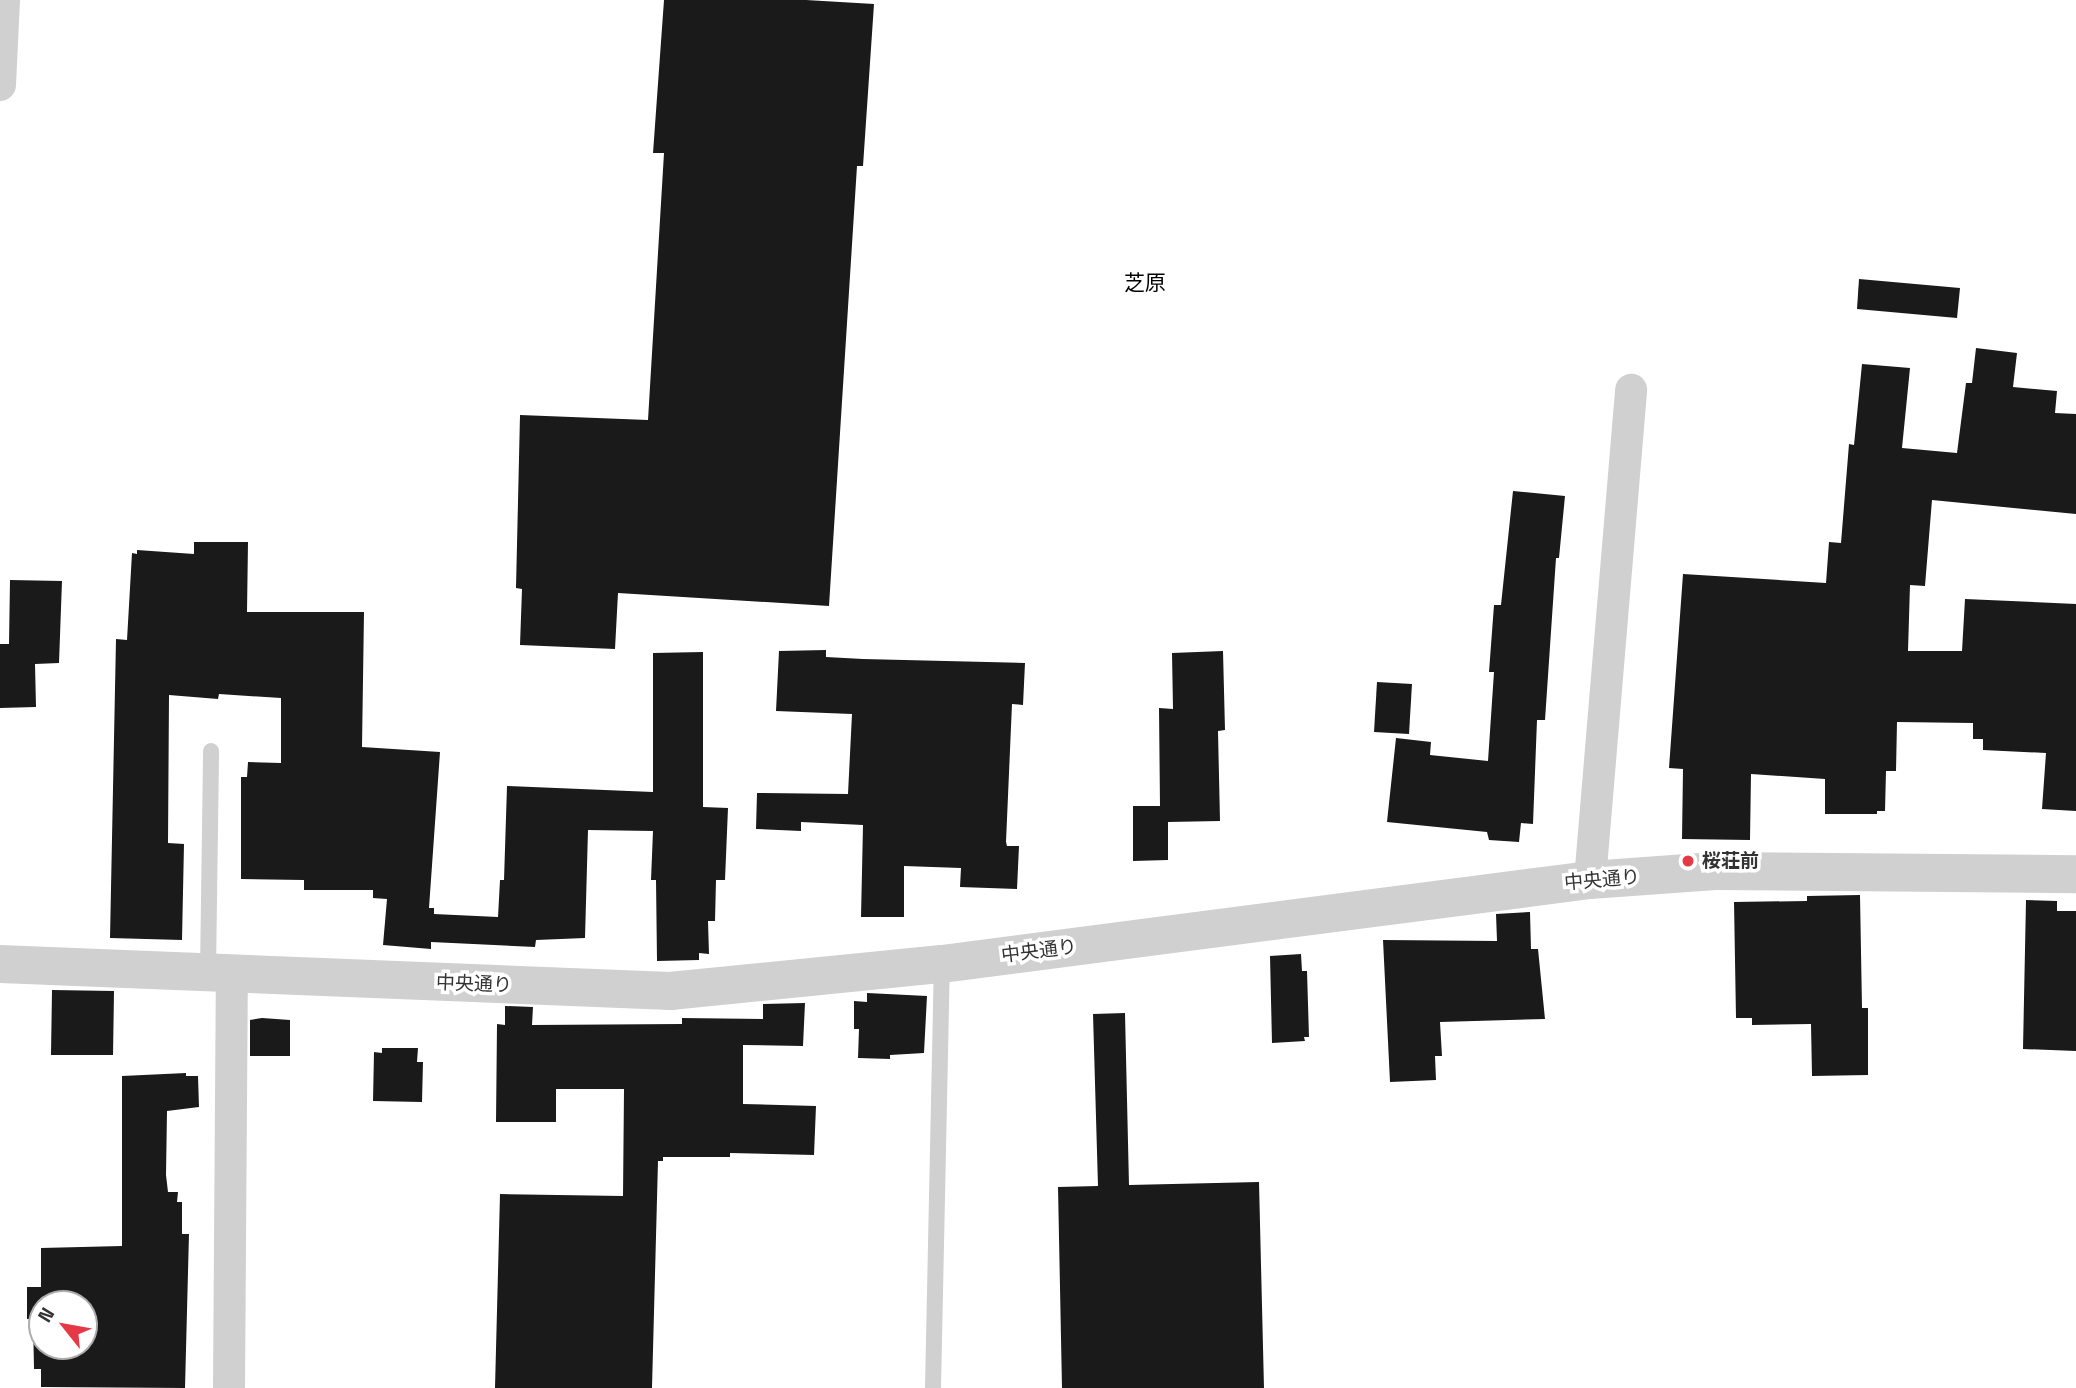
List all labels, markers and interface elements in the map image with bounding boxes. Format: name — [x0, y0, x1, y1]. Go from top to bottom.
district label: 芝原 — [1124, 270, 1166, 296]
place label: 桜荘前 — [1702, 850, 1759, 872]
marker: 桜荘前 — [1680, 853, 1696, 869]
street label: 中央通り — [1563, 865, 1641, 895]
street label: 中央通り — [1000, 935, 1078, 967]
street label: 中央通り — [436, 971, 512, 997]
north arrow — [28, 1290, 98, 1360]
text: N — [32, 1303, 60, 1327]

